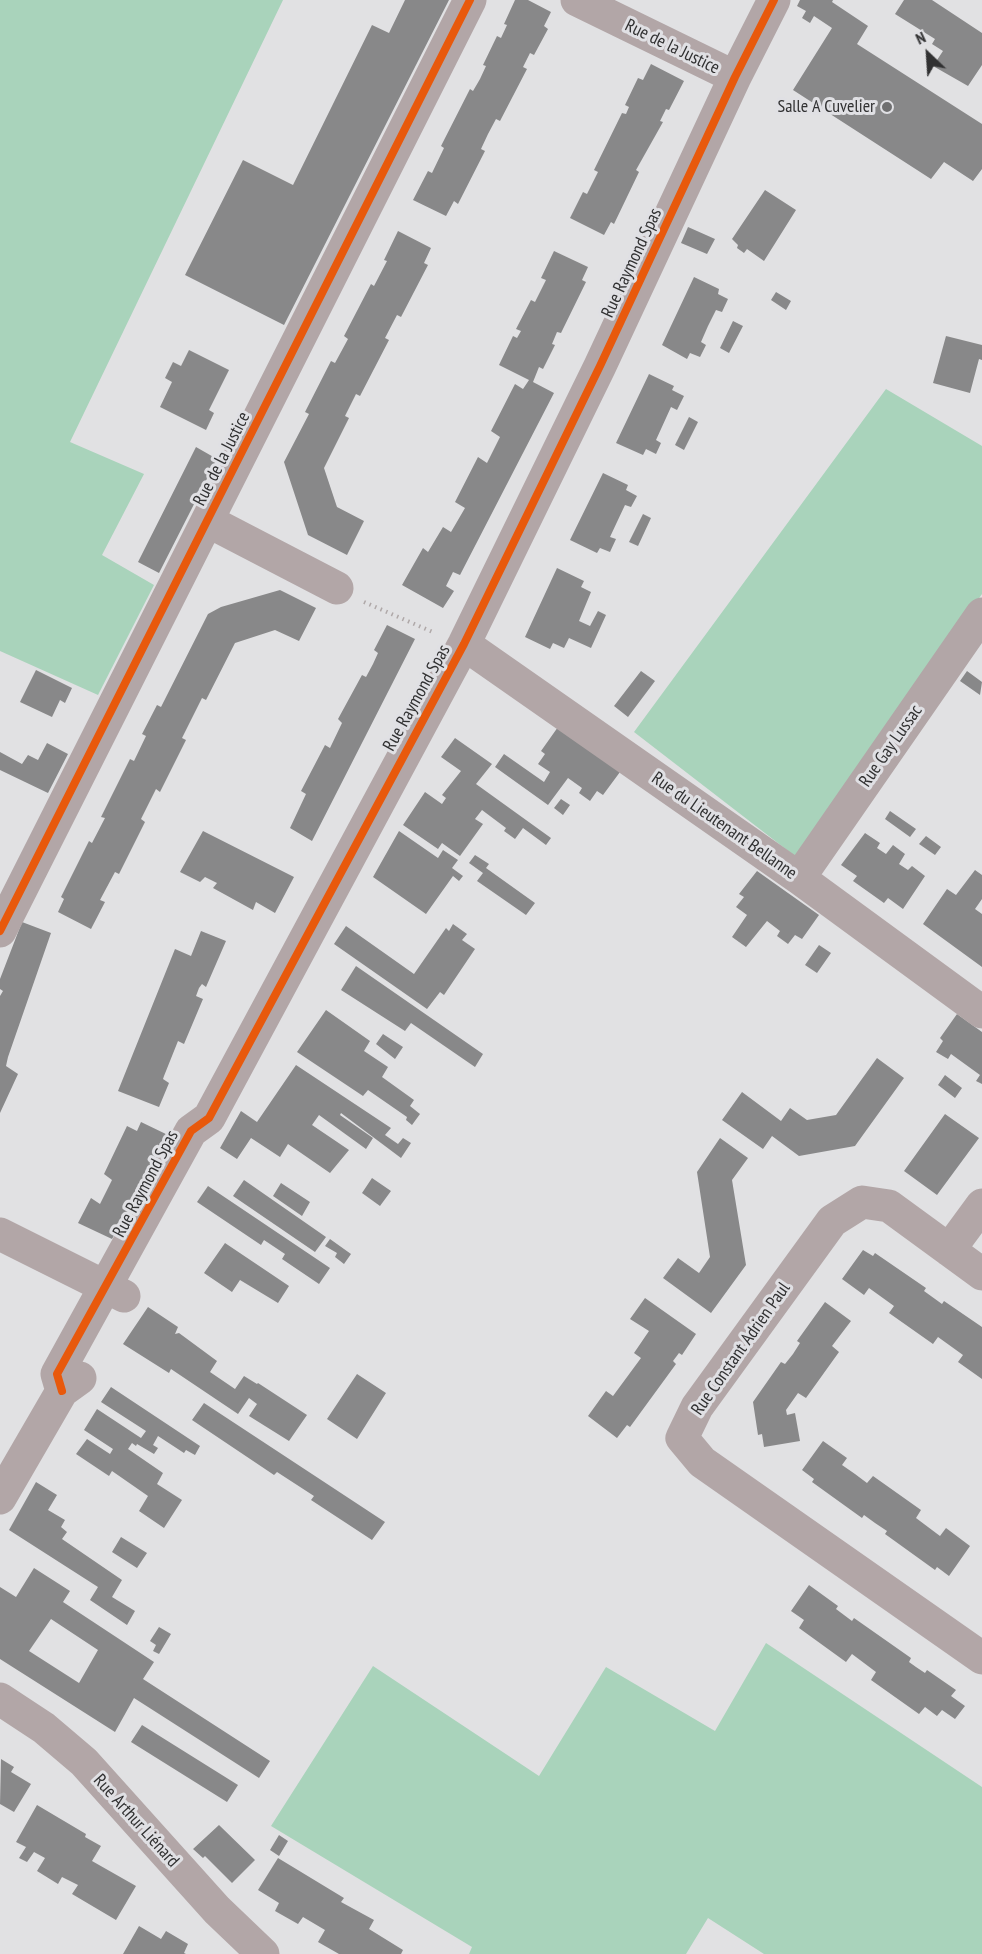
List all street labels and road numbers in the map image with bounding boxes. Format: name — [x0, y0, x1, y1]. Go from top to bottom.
street label: Rue de la Justice — [621, 15, 723, 79]
street label: Rue Raymond Spas — [597, 205, 667, 321]
street label: Rue de la Justice — [189, 408, 255, 510]
street label: Rue Raymond Spas — [379, 641, 455, 755]
street label: Rue Gay Lussac — [855, 701, 927, 791]
street label: Rue du Lieutenant Bellanne — [647, 768, 801, 884]
street label: Rue Raymond Spas — [109, 1127, 183, 1241]
street label: Rue Constant Adrien Paul — [687, 1278, 795, 1420]
street label: Rue Arthur Liénard — [89, 1770, 183, 1872]

